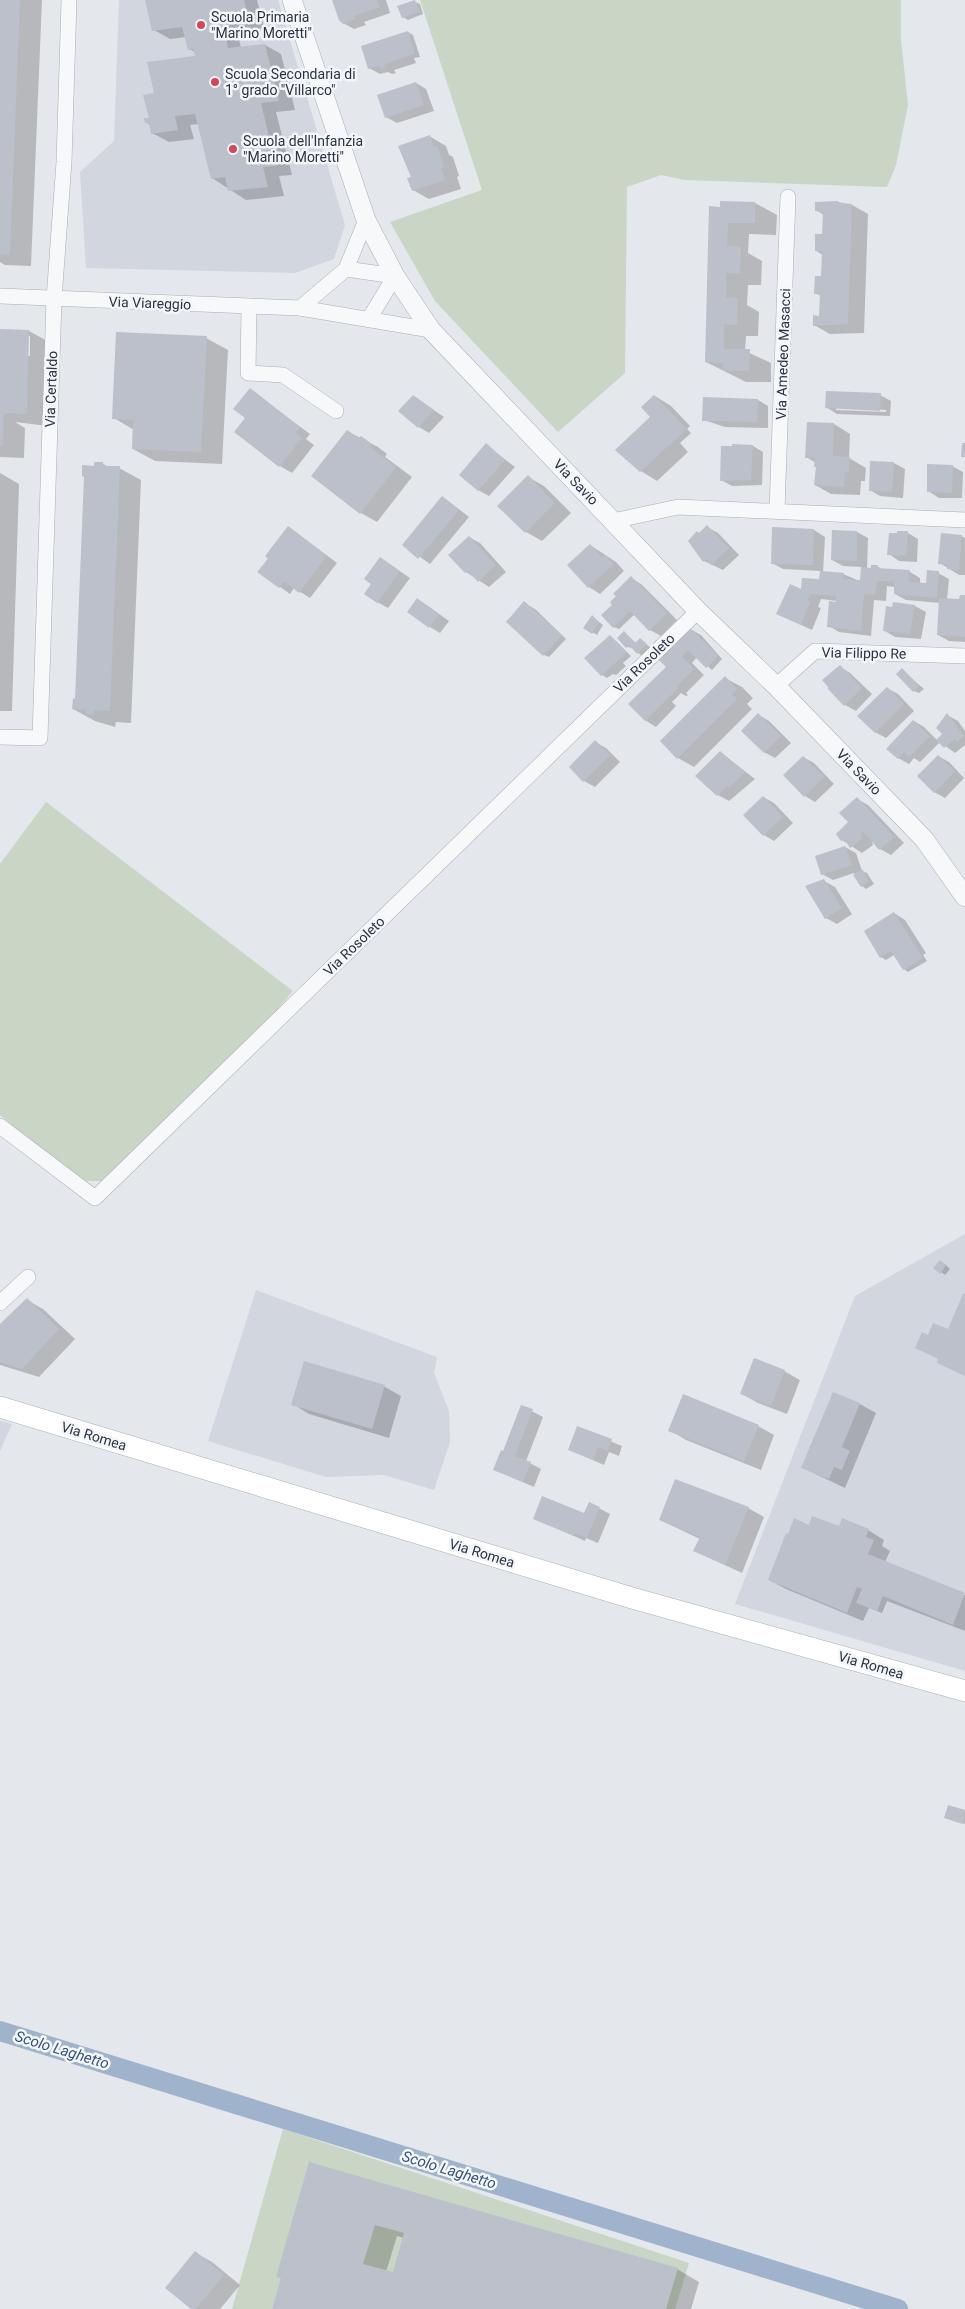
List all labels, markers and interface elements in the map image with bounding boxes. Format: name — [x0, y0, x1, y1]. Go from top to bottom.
place label: Scuola Primaria "Marino Moretti" — [211, 9, 312, 41]
marker: Scuola Primaria "Marino Moretti" — [195, 19, 207, 31]
place label: Scuola Secondaria di 1° grado "Villarco" — [225, 66, 356, 98]
marker: Scuola Secondaria di 1° grado "Villarco" — [209, 76, 221, 88]
place label: Scuola dell'Infanzia "Marino Moretti" — [243, 133, 363, 165]
marker: Scuola dell'Infanzia "Marino Moretti" — [227, 143, 239, 155]
street label: Via Amedeo Masacci — [773, 288, 793, 420]
street label: Via Viareggio — [108, 294, 192, 312]
street label: Via Certaldo — [42, 350, 60, 428]
street label: Via Savio — [550, 456, 602, 508]
street label: Via Rosoleto — [610, 630, 678, 696]
street label: Via Filippo Re — [822, 644, 906, 662]
street label: Via Savio — [833, 746, 885, 798]
street label: Via Rosoleto — [320, 913, 388, 979]
street label: Via Romea — [59, 1419, 129, 1453]
street label: Via Romea — [447, 1536, 517, 1570]
street label: Via Romea — [836, 1648, 906, 1682]
water label: Scolo Laghetto — [13, 2027, 111, 2073]
water label: Scolo Laghetto — [400, 2147, 498, 2193]

